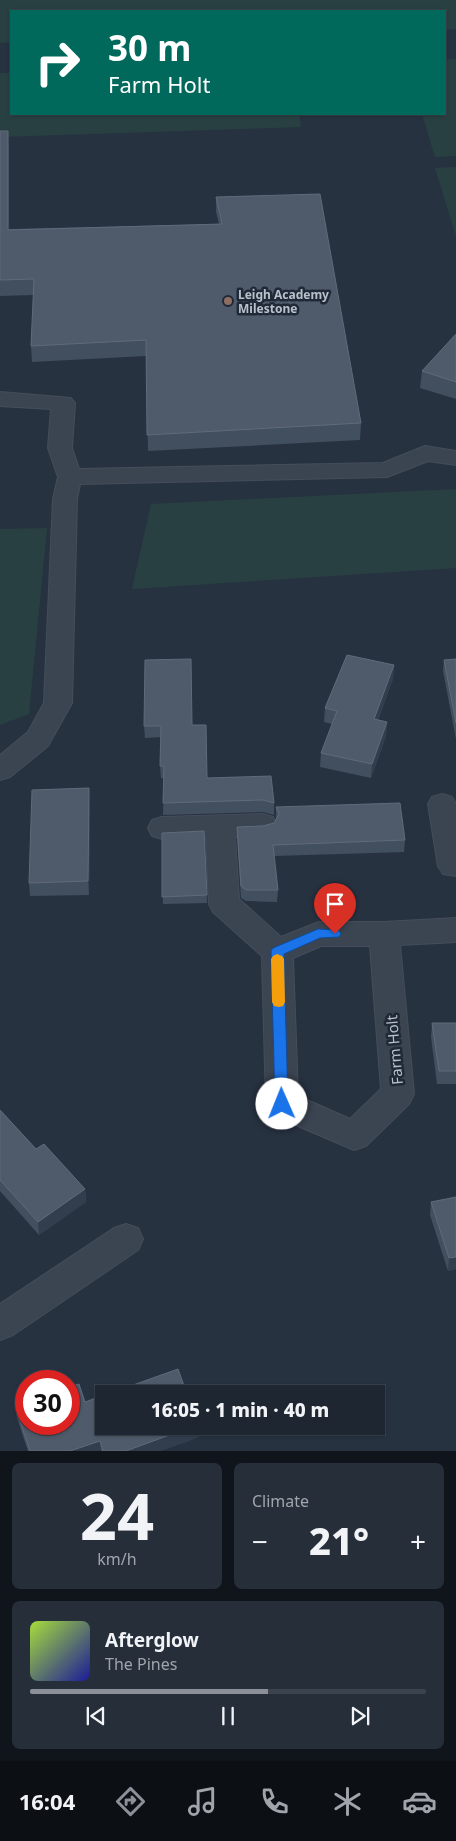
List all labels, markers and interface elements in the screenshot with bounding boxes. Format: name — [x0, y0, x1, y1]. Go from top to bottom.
text: 30 m — [108, 24, 191, 71]
icon: right — [25, 30, 90, 95]
text: Farm Holt — [108, 69, 210, 99]
place label: Leigh Academy Milestone — [238, 286, 329, 317]
marker: Leigh Academy Milestone — [222, 295, 234, 307]
pin — [314, 883, 356, 934]
icon: arrive — [321, 890, 349, 918]
street label: Farm Holt — [381, 1014, 407, 1086]
position arrow — [255, 1077, 307, 1129]
speed limit sign: 30 — [15, 1370, 80, 1435]
text: 16:05 · 1 min · 40 m — [151, 1397, 329, 1423]
text: 24 — [80, 1471, 154, 1559]
text: Climate — [252, 1490, 309, 1512]
text: 21° — [309, 1514, 369, 1566]
text: − — [252, 1522, 268, 1560]
text: + — [410, 1522, 426, 1560]
text: km/h — [97, 1548, 137, 1570]
text: Afterglow — [105, 1627, 199, 1653]
text: The Pines — [105, 1653, 177, 1675]
icon: previous — [82, 1702, 110, 1730]
icon: pause — [214, 1702, 242, 1730]
icon: next — [346, 1702, 374, 1730]
icon: directions — [113, 1784, 148, 1819]
icon: music — [185, 1784, 220, 1819]
icon: phone — [257, 1784, 292, 1819]
icon: climate — [330, 1784, 365, 1819]
icon: car — [402, 1784, 437, 1819]
text: 16:04 — [19, 1786, 75, 1816]

